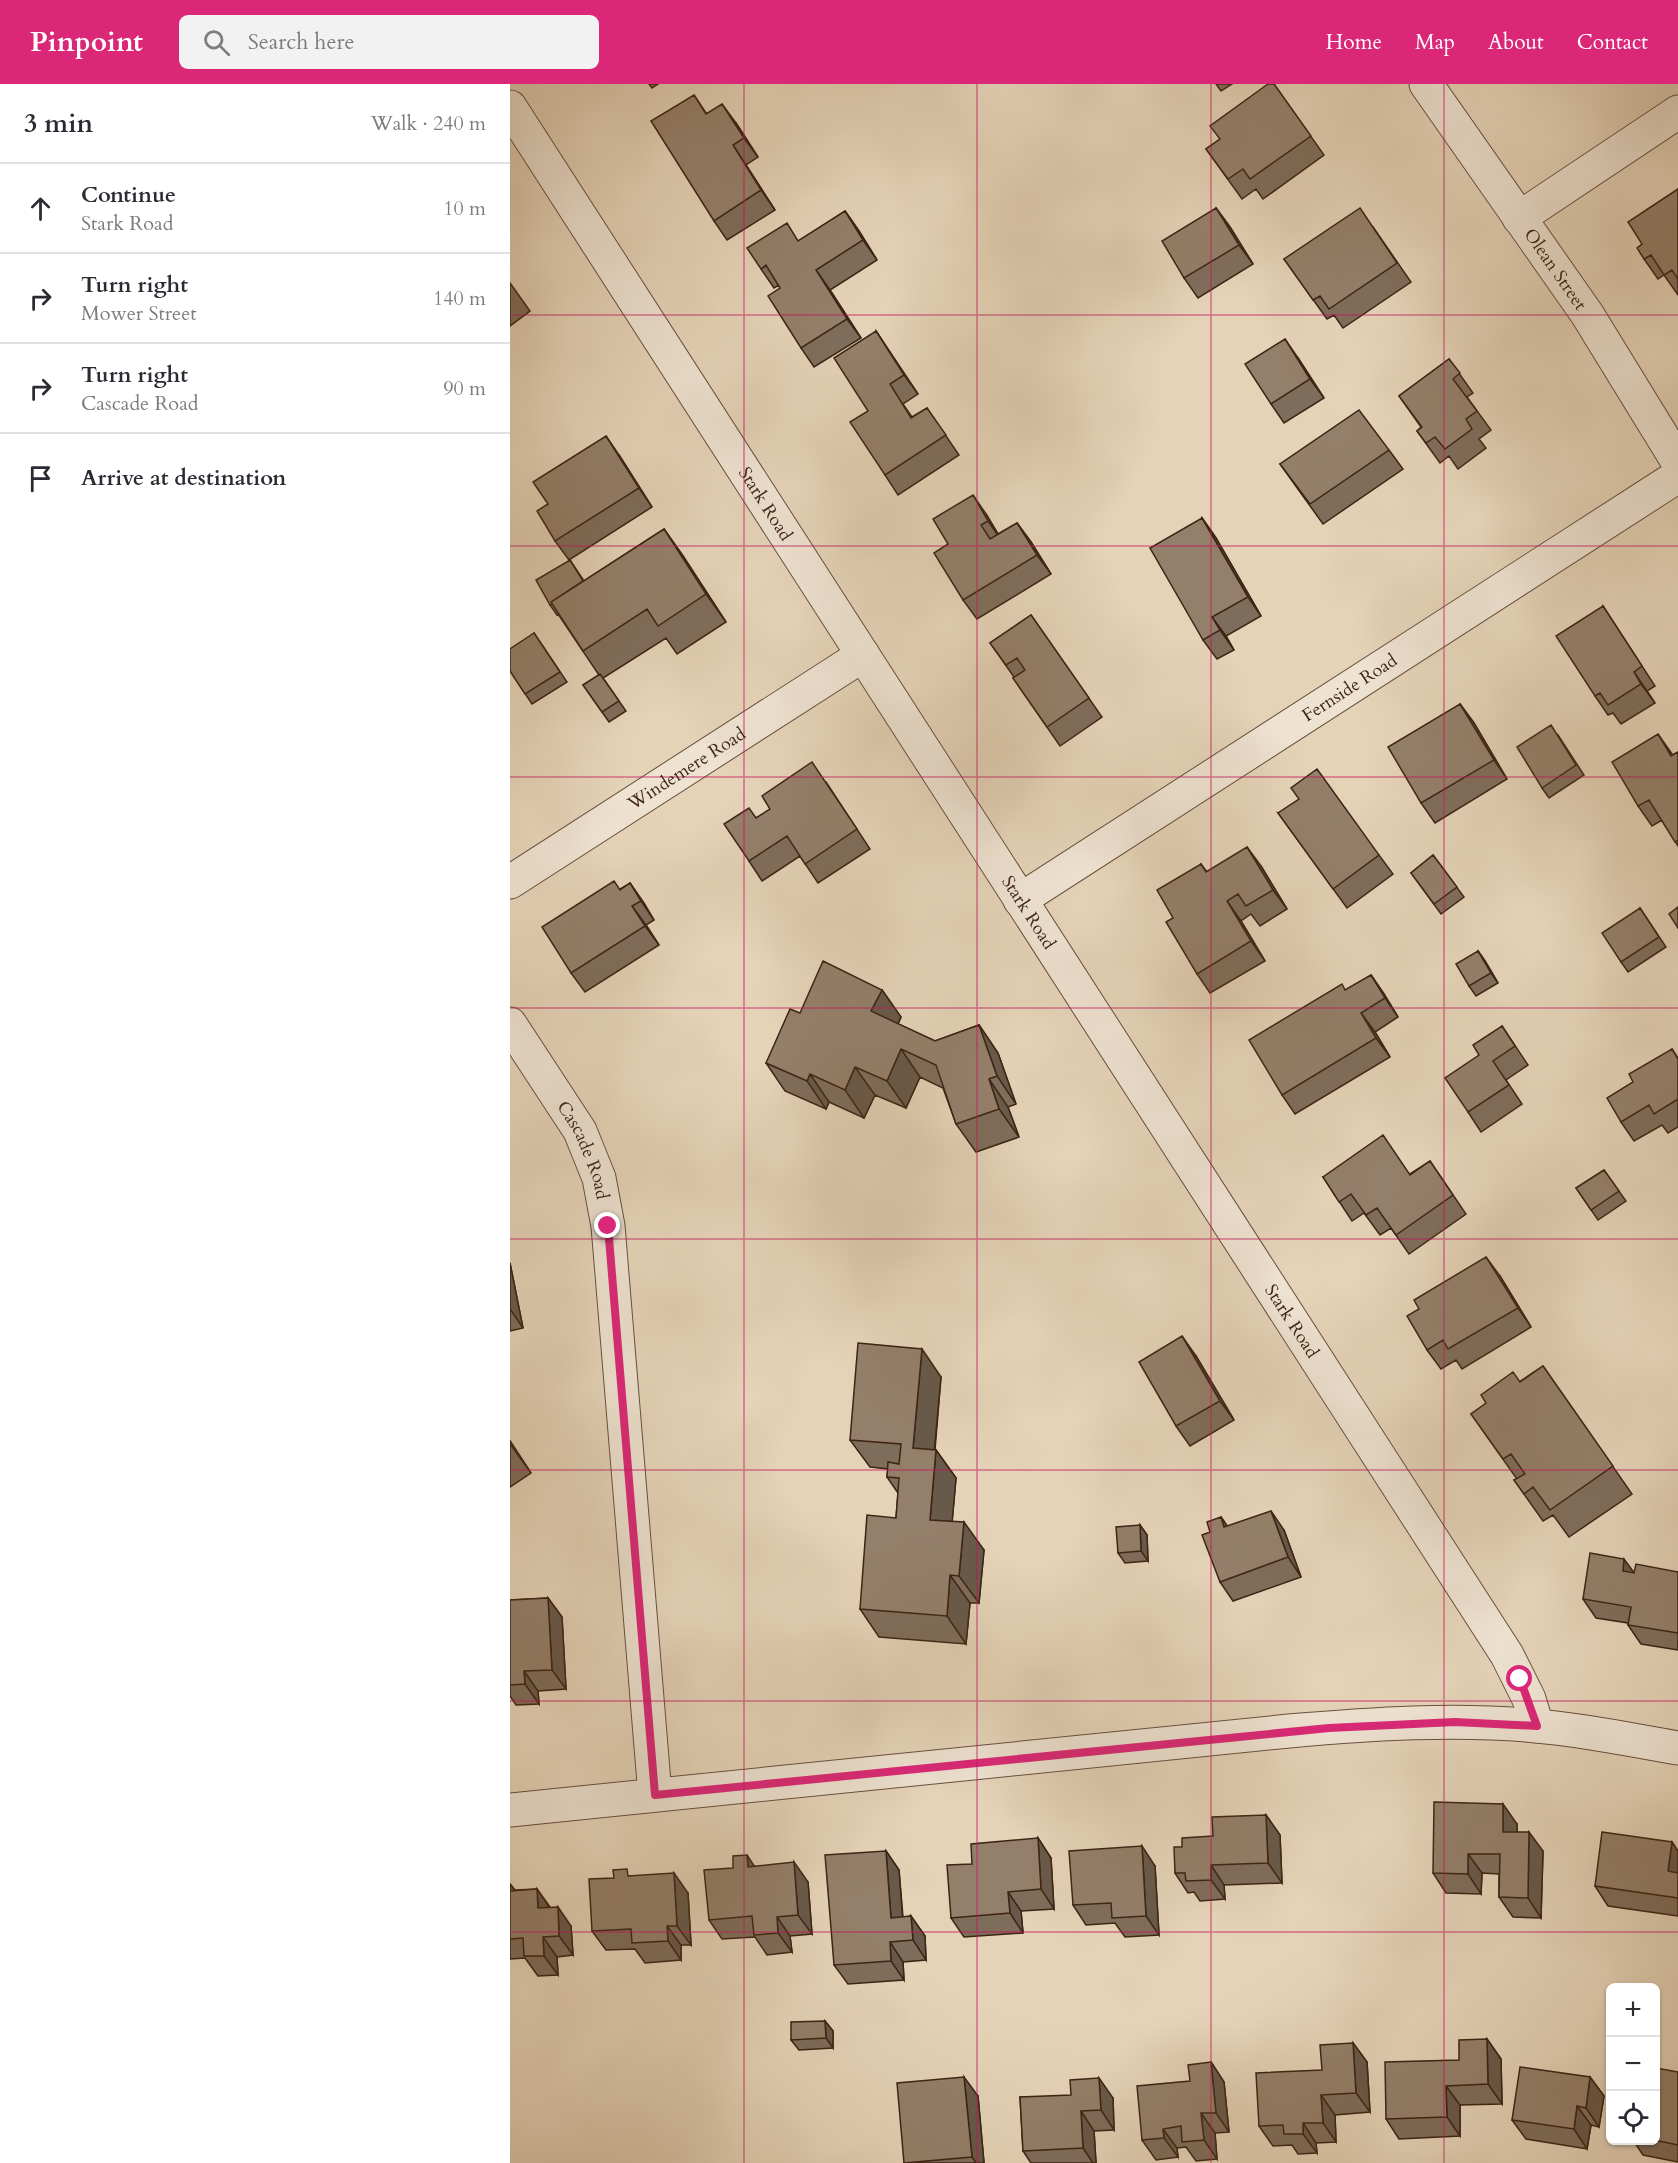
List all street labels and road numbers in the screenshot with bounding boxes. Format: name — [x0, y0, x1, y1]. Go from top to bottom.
street label: Olean Street — [1518, 223, 1593, 315]
street label: Stark Road — [733, 462, 799, 546]
street label: Fernside Road — [1297, 648, 1402, 728]
street label: Windemere Road — [622, 721, 751, 816]
street label: Stark Road — [996, 871, 1062, 954]
street label: Cascade Road — [551, 1096, 615, 1202]
street label: Stark Road — [1259, 1279, 1325, 1363]

